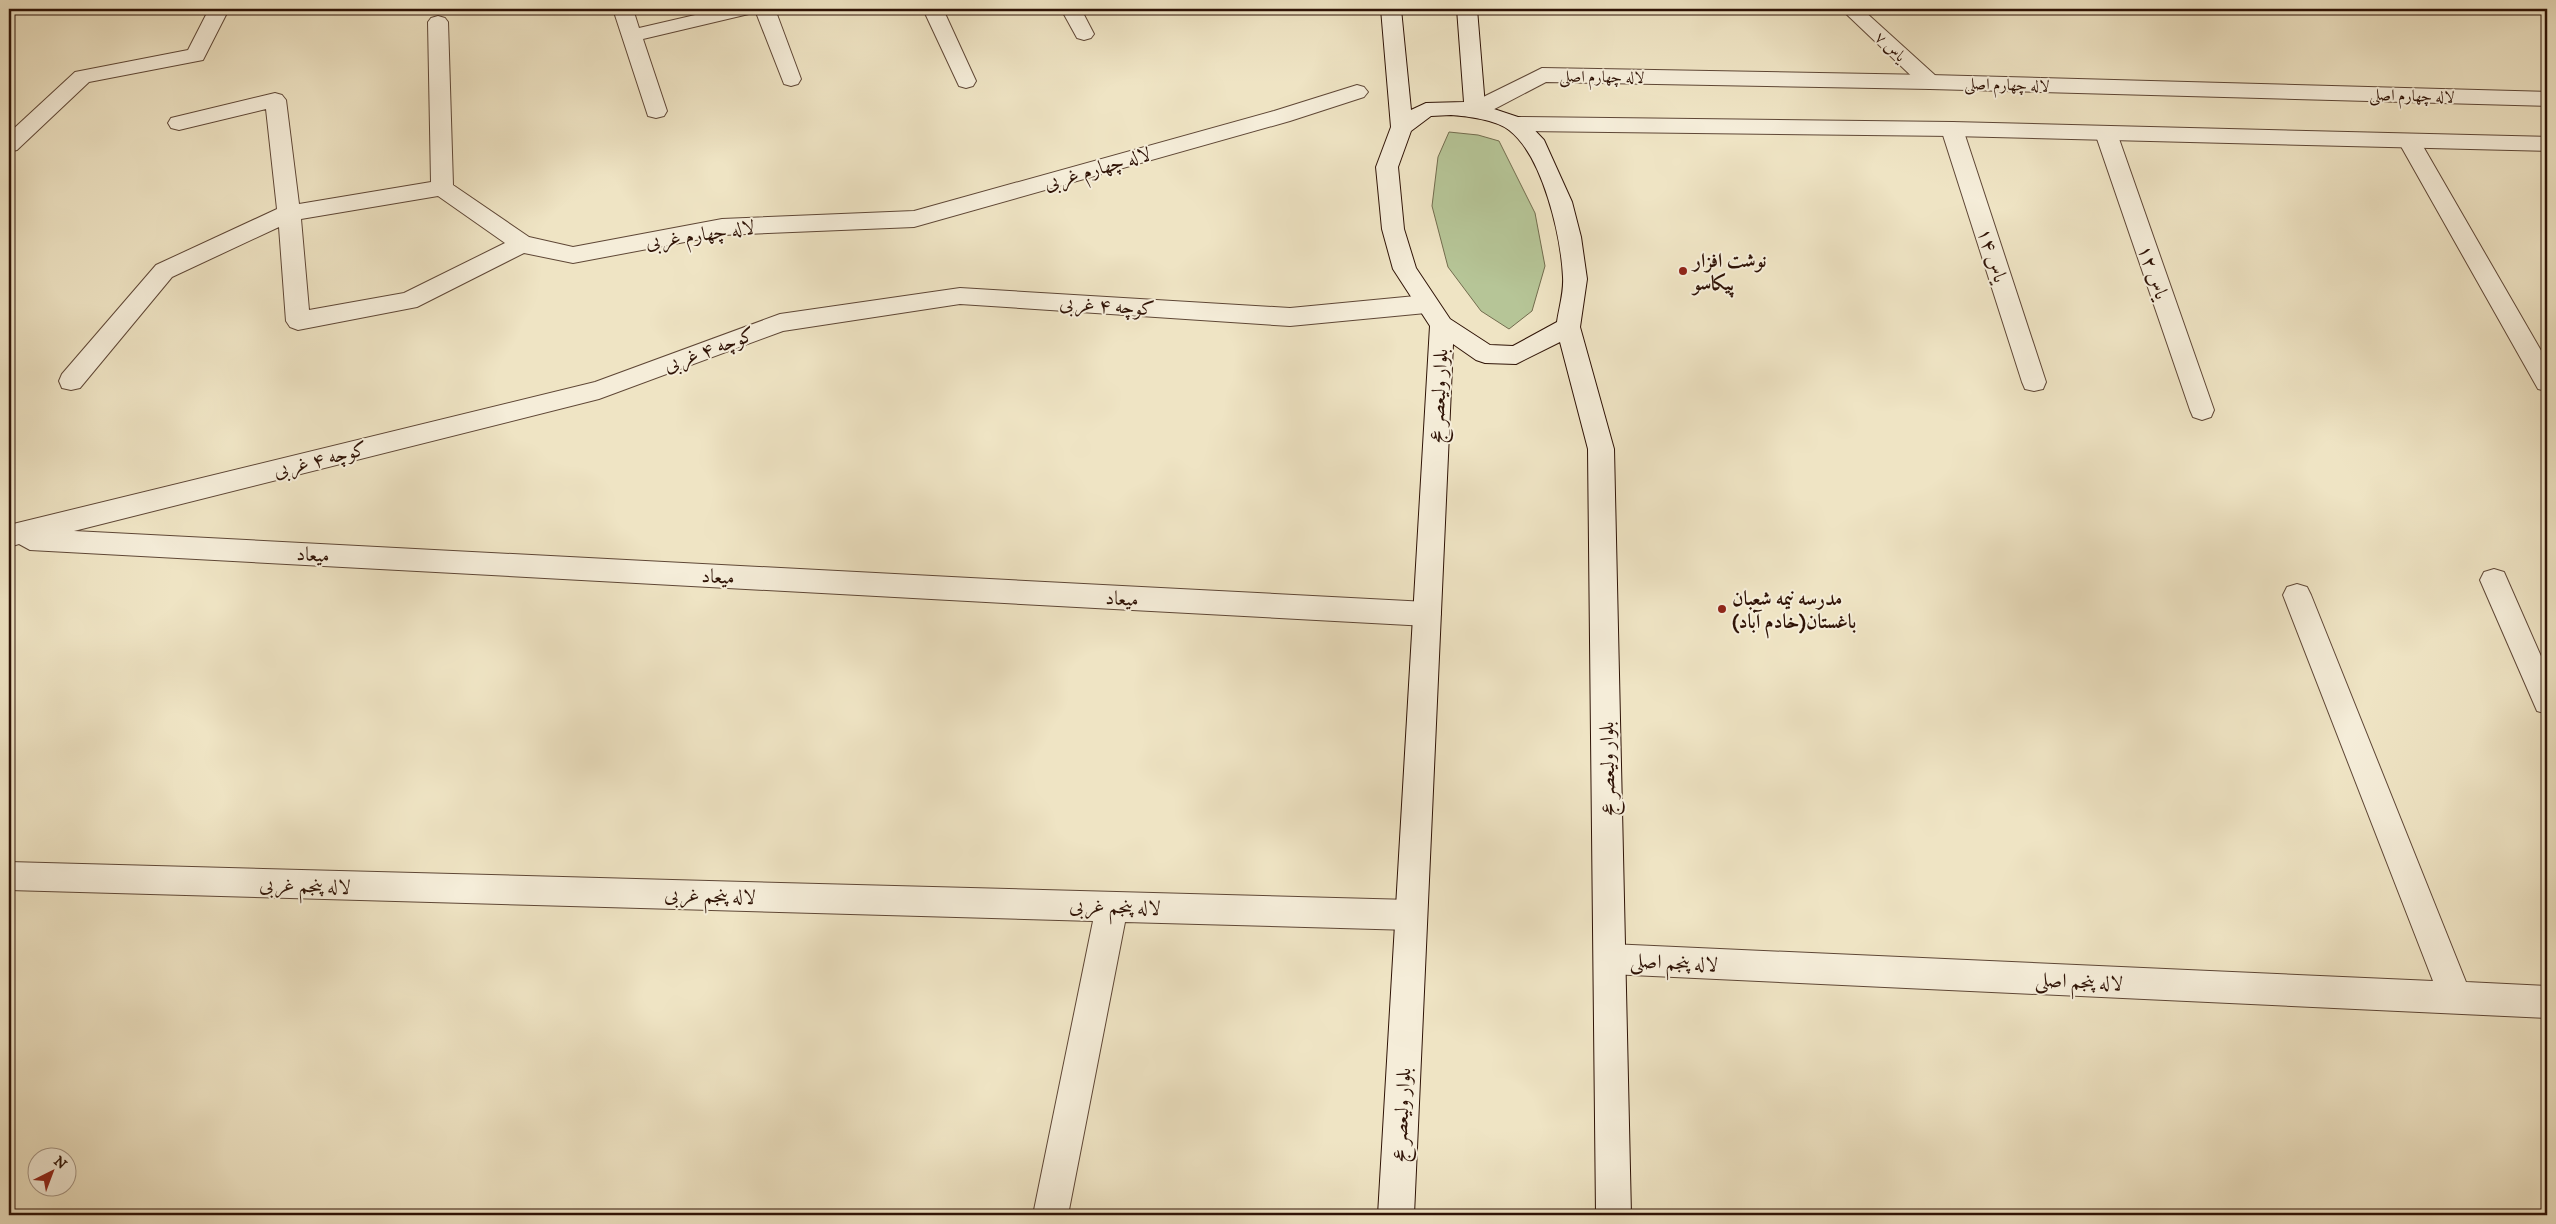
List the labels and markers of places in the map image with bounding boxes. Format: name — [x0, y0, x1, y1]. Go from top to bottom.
place label: نوشت افزار پیکاسو — [1691, 249, 1767, 298]
marker: نوشت افزار پیکاسو — [1677, 265, 1689, 277]
place label: مدرسه نیمه شعبان باغستان(خادم آباد) — [1732, 587, 1856, 639]
marker: مدرسه نیمه شعبان باغستان(خادم آباد) — [1716, 603, 1728, 615]

